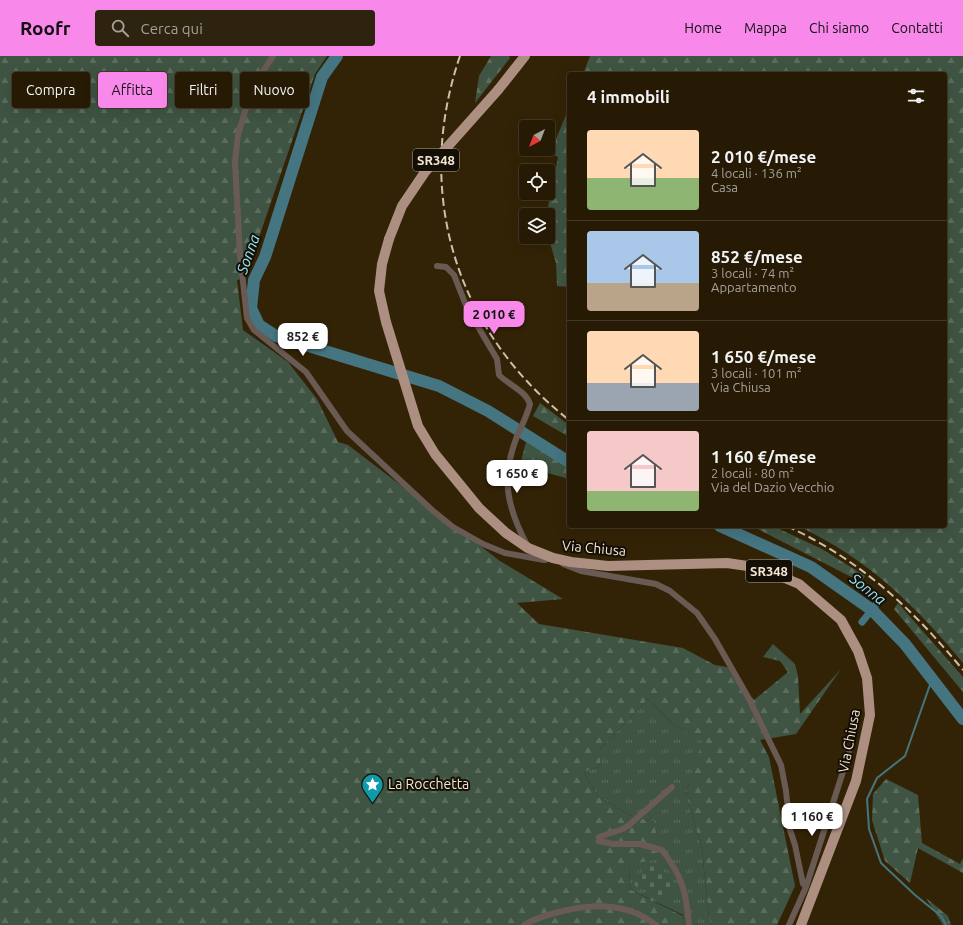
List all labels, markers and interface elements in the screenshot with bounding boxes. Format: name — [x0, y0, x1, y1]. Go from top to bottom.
search box — [95, 10, 375, 46]
text: Roofr — [20, 17, 71, 39]
icon: search — [109, 17, 131, 39]
text: Cerca qui — [141, 20, 203, 37]
text: Home — [684, 20, 722, 36]
text: Mappa — [744, 20, 787, 36]
text: Chi siamo — [809, 20, 869, 36]
text: Contatti — [891, 20, 943, 36]
chip: Compra — [12, 72, 90, 108]
chip: Affitta — [98, 72, 167, 108]
chip: Filtri — [175, 72, 232, 108]
chip: Nuovo — [240, 72, 309, 108]
icon: filters — [905, 85, 927, 107]
text: 4 immobili — [587, 87, 670, 106]
north arrow — [519, 120, 555, 156]
map controls — [519, 120, 555, 244]
icon: home — [619, 146, 667, 194]
text: 2 010 €/mese — [711, 147, 816, 166]
road number: SR348 — [413, 149, 459, 171]
button: locate — [519, 164, 555, 200]
text: 4 locali · 136 m² — [711, 166, 802, 180]
text: Casa — [711, 180, 738, 194]
button: layers — [519, 208, 555, 244]
water label: Sonna — [233, 232, 263, 277]
icon: home — [619, 247, 667, 295]
text: 852 €/mese — [711, 247, 803, 266]
text: 3 locali · 74 m² — [711, 266, 794, 280]
text: Appartamento — [711, 280, 797, 294]
pin: 2 010 € — [457, 301, 531, 335]
text: 2 010 € — [473, 307, 515, 321]
pin: 852 € — [275, 323, 331, 357]
text: 852 € — [287, 329, 319, 343]
icon: home — [619, 347, 667, 395]
text: 1 650 €/mese — [711, 347, 816, 366]
text: 3 locali · 101 m² — [711, 366, 802, 380]
text: Via Chiusa — [711, 380, 771, 394]
icon: home — [619, 447, 667, 495]
text: 1 160 €/mese — [711, 447, 816, 466]
pin: 1 650 € — [480, 460, 554, 494]
text: 1 650 € — [496, 466, 538, 480]
text: 2 locali · 80 m² — [711, 466, 794, 480]
text: Via del Dazio Vecchio — [711, 480, 834, 494]
street label: Via Chiusa — [561, 537, 627, 559]
road number: SR348 — [746, 560, 792, 582]
water label: Sonna — [846, 569, 889, 608]
street label: Via Chiusa — [835, 708, 863, 774]
place icon: La Rocchetta — [359, 771, 385, 804]
place label: La Rocchetta — [388, 776, 469, 792]
pin: 1 160 € — [775, 803, 849, 837]
text: 1 160 € — [791, 809, 833, 823]

